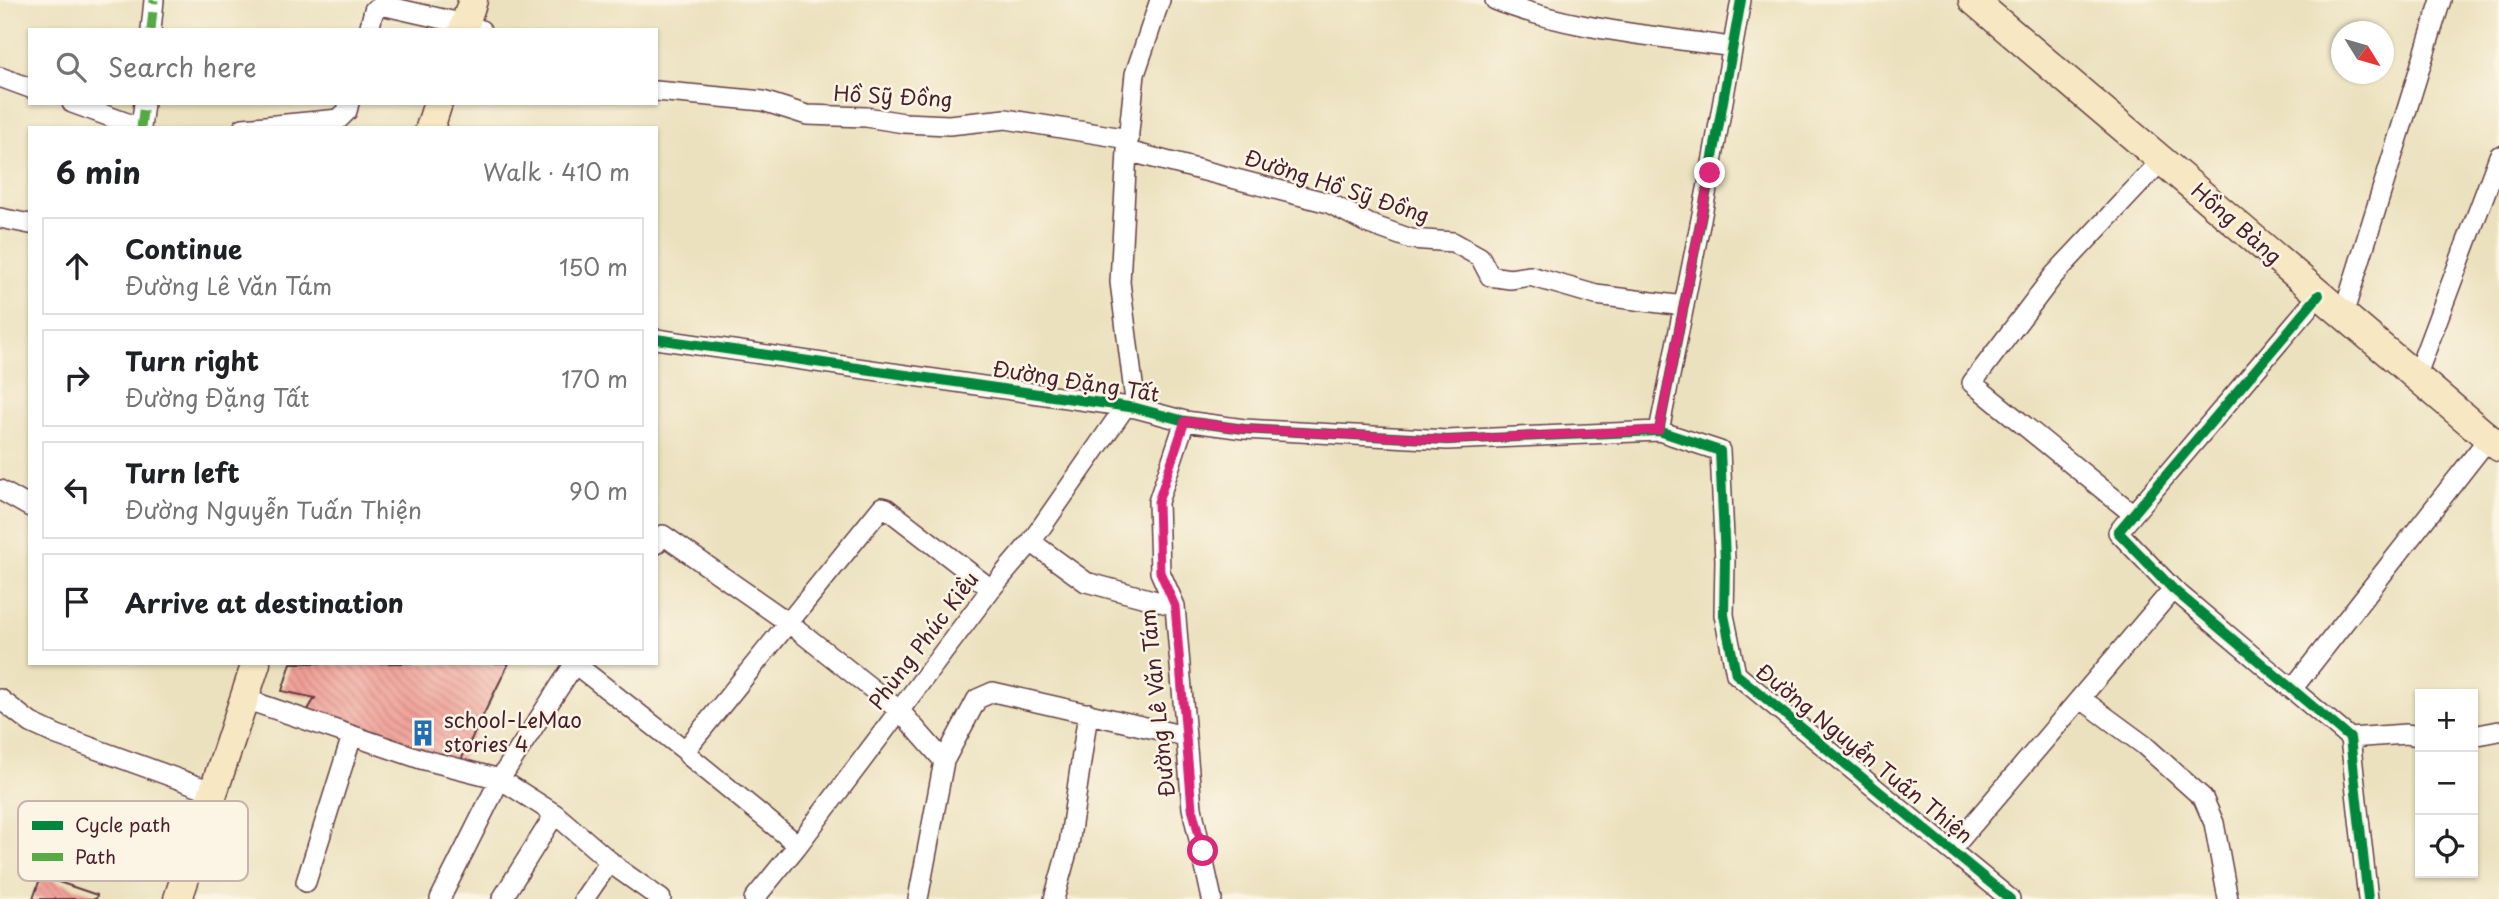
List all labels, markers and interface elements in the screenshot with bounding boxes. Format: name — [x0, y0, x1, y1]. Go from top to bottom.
north arrow — [2331, 21, 2394, 84]
search box — [28, 28, 658, 105]
text: Search here — [108, 47, 257, 86]
icon: search — [52, 48, 90, 86]
street label: Hồ Sỹ Đồng — [833, 76, 953, 114]
street label: Đường Hồ Sỹ Đồng — [1241, 140, 1434, 230]
text: 6 min — [56, 149, 141, 194]
text: Walk · 410 m — [483, 154, 630, 189]
route end — [1694, 157, 1725, 188]
street label: Hồng Bàng — [2185, 174, 2290, 271]
text: Continue — [125, 229, 242, 268]
icon: ahead — [58, 247, 96, 285]
text: 150 m — [559, 249, 628, 284]
text: Đường Lê Văn Tám — [125, 268, 332, 303]
text: Turn right — [125, 341, 259, 380]
street label: Đường Đặng Tất — [991, 351, 1162, 409]
icon: right — [58, 359, 96, 397]
text: 170 m — [561, 361, 628, 396]
text: Đường Đặng Tất — [125, 380, 310, 415]
text: Turn left — [125, 453, 240, 492]
icon: left — [58, 471, 96, 509]
text: 90 m — [569, 473, 628, 508]
text: Đường Nguyễn Tuấn Thiện — [125, 492, 422, 527]
street label: Phùng Phúc Kiều — [860, 564, 985, 716]
icon: arrive — [58, 583, 96, 621]
text: Arrive at destination — [125, 583, 404, 622]
street label: Đường Lê Văn Tám — [1130, 607, 1182, 799]
street label: Đường Nguyễn Tuấn Thiện — [1750, 655, 1981, 850]
map controls — [2415, 689, 2478, 878]
button: + — [2415, 689, 2478, 752]
place label: school-LeMao stories 4 — [444, 703, 582, 759]
building icon: school-LeMao stories 4 — [408, 718, 438, 748]
button: − — [2415, 752, 2478, 815]
legend — [18, 801, 248, 881]
text: Cycle path — [75, 810, 171, 838]
button: locate — [2415, 815, 2478, 878]
route start — [1187, 835, 1218, 866]
text: Path — [75, 842, 116, 870]

